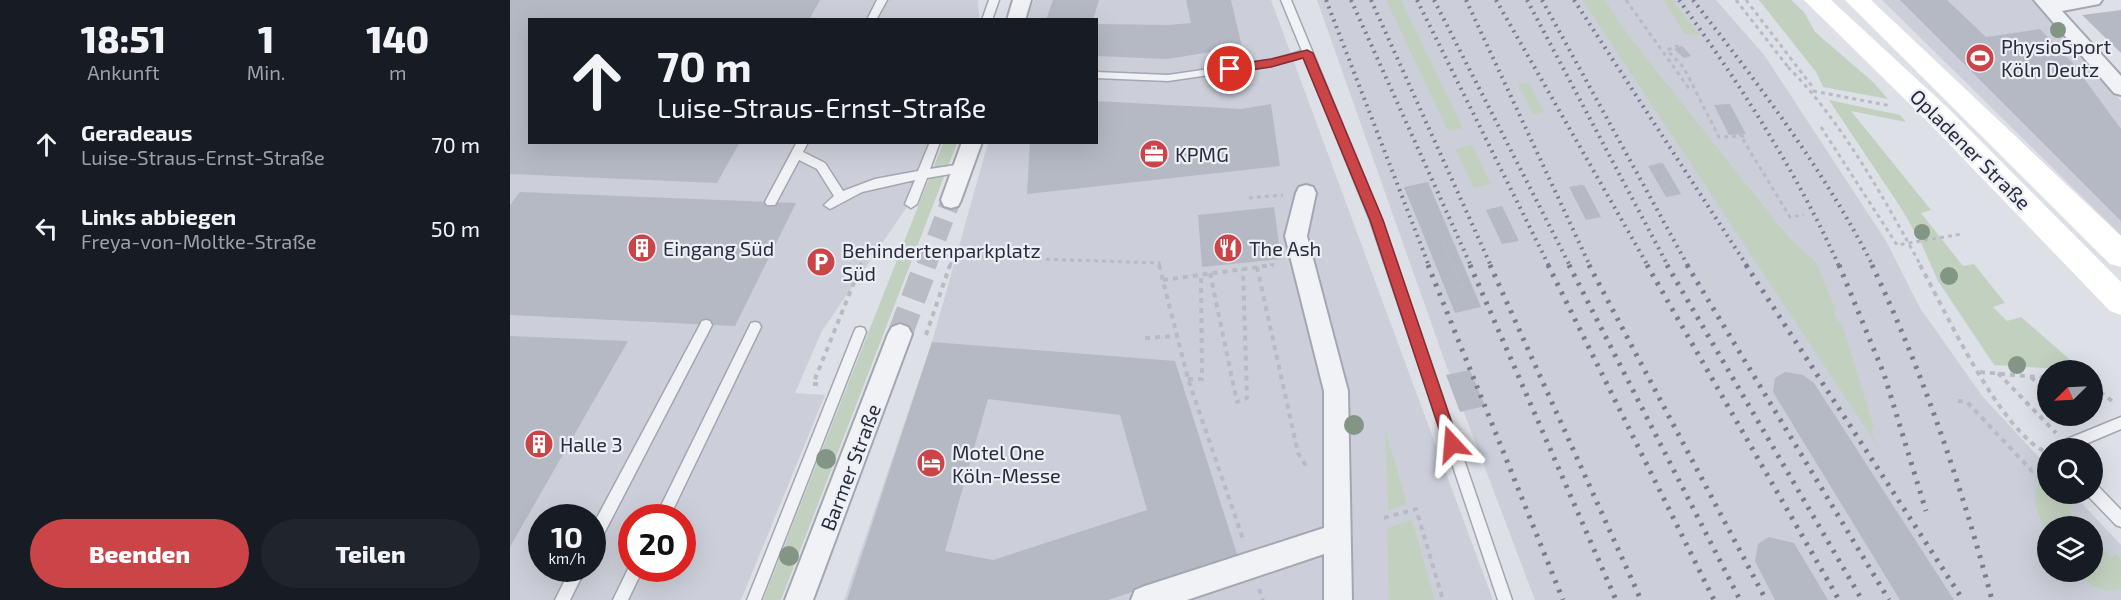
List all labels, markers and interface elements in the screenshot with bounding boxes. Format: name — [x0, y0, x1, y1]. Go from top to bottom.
text: 18:51 — [81, 17, 166, 60]
text: 1 — [258, 17, 274, 60]
text: 140 — [366, 17, 429, 60]
place label: PhysioSport Köln Deutz — [2001, 34, 2112, 81]
text: 70 m — [657, 40, 752, 90]
icon: ahead — [558, 42, 636, 120]
sports icon: PhysioSport Köln Deutz — [1964, 42, 1996, 74]
pin — [1204, 43, 1255, 94]
icon: arrive — [1213, 52, 1246, 85]
text: Ankunft — [87, 60, 160, 84]
text: Min. — [247, 60, 285, 84]
text: m — [389, 60, 406, 84]
street label: Opladener Straße — [1906, 84, 2036, 214]
text: Luise-Straus-Ernst-Straße — [657, 91, 986, 123]
text: Geradeaus — [81, 119, 192, 145]
icon: ahead — [30, 128, 63, 161]
text: 70 m — [431, 131, 480, 157]
office icon: KPMG — [1138, 138, 1170, 170]
place label: KPMG — [1175, 142, 1229, 166]
text: Luise-Straus-Ernst-Straße — [81, 145, 325, 169]
text: Links abbiegen — [81, 203, 236, 229]
icon: left — [30, 212, 63, 245]
text: 50 m — [431, 215, 480, 241]
text: Freya-von-Moltke-Straße — [81, 229, 316, 253]
building icon: Eingang Süd — [626, 232, 658, 264]
restaurant icon: The Ash — [1212, 232, 1244, 264]
place label: Eingang Süd — [663, 236, 774, 260]
place label: The Ash — [1249, 236, 1321, 260]
place label: Behindertenparkplatz Süd — [842, 238, 1041, 285]
parking icon: Behindertenparkplatz Süd — [805, 246, 837, 278]
north arrow — [2037, 360, 2103, 426]
map controls — [2037, 360, 2103, 582]
street label: Barmer Straße — [815, 400, 885, 534]
position arrow — [1420, 412, 1484, 476]
building icon: Halle 3 — [523, 428, 555, 460]
place label: Halle 3 — [560, 432, 623, 456]
button: search — [2037, 438, 2103, 504]
place label: Motel One Köln-Messe — [952, 440, 1061, 487]
hotel icon: Motel One Köln-Messe — [915, 447, 947, 479]
speed limit sign: 20 — [618, 504, 696, 582]
button: layers — [2037, 516, 2103, 582]
text: 10 — [551, 518, 583, 554]
button: Beenden — [30, 519, 249, 588]
button: Teilen — [261, 519, 480, 588]
text: km/h — [548, 549, 586, 567]

